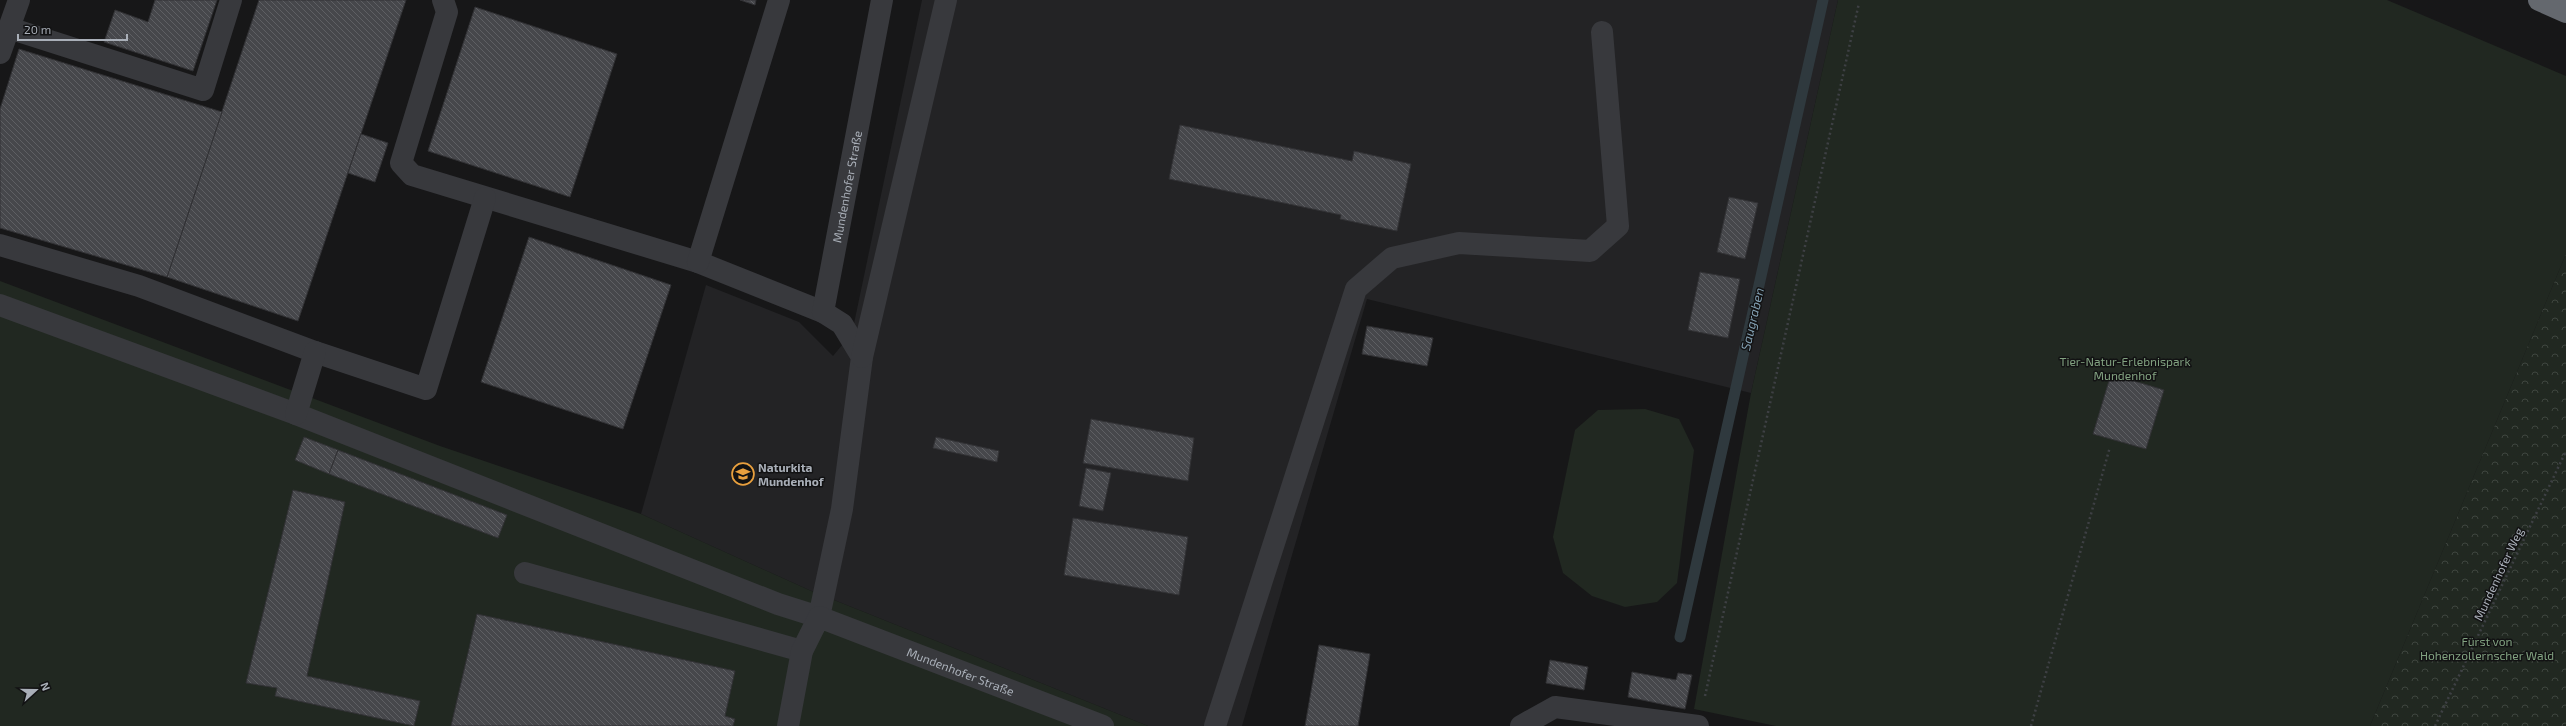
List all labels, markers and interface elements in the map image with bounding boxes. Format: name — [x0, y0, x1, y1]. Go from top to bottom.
scale bar — [18, 16, 127, 42]
text: 20 m — [24, 22, 51, 36]
street label: Mundenhofer Straße — [829, 129, 864, 244]
water label: Saugraben — [1737, 286, 1767, 352]
park label: Tier-Natur-Erlebnispark Mundenhof — [2059, 354, 2191, 382]
place label: Naturkita Mundenhof — [758, 460, 825, 488]
school or university icon: Naturkita Mundenhof — [730, 461, 756, 487]
street label: Mundenhofer Weg — [2470, 525, 2526, 623]
park label: Fürst von Hohenzollernscher Wald — [2420, 634, 2554, 662]
street label: Mundenhofer Straße — [905, 644, 1016, 698]
north arrow — [16, 670, 56, 710]
text: N — [38, 680, 53, 692]

